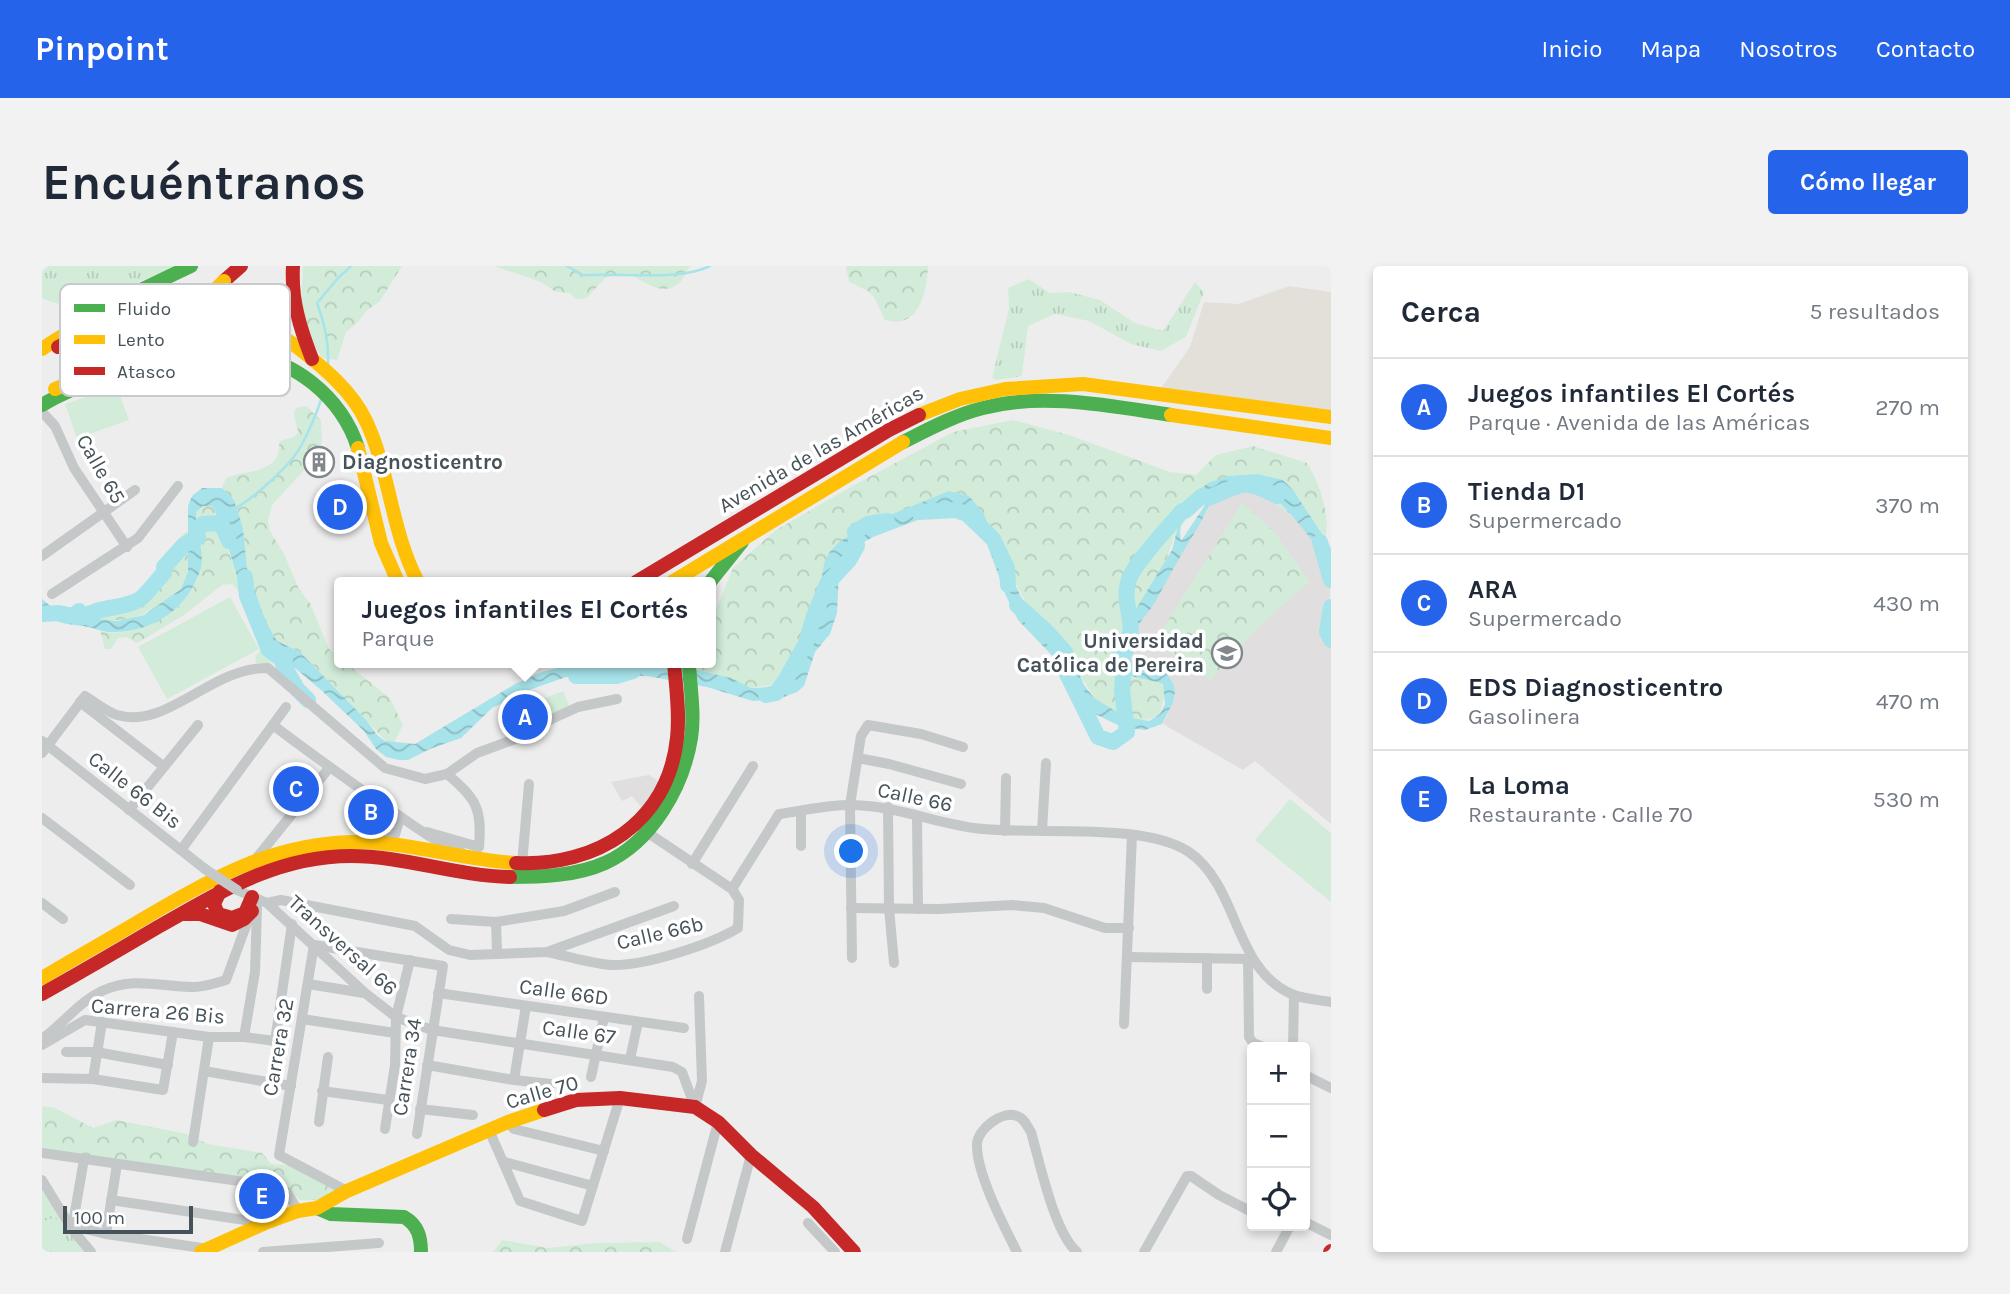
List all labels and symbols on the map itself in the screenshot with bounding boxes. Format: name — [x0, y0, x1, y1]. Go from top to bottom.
legend — [60, 284, 290, 396]
text: Fluido — [117, 298, 171, 320]
text: Lento — [117, 329, 165, 351]
text: Atasco — [117, 361, 176, 383]
street label: Avenida de las Américas — [714, 381, 928, 517]
street label: Calle 65 — [72, 430, 130, 508]
building icon: Diagnosticentro — [302, 445, 336, 479]
place label: Diagnosticentro — [342, 450, 503, 474]
pin: D — [317, 481, 363, 533]
place label: Universidad Católica de Pereira — [1017, 629, 1204, 677]
school or university icon: Universidad Católica de Pereira — [1210, 636, 1244, 670]
pin: A — [502, 691, 548, 743]
street label: Calle 66 Bis — [84, 746, 186, 834]
pin: C — [273, 763, 319, 815]
street label: Calle 66 — [875, 777, 955, 817]
pin: B — [348, 786, 394, 838]
your location — [834, 834, 868, 868]
street label: Transversal 66 — [284, 890, 402, 1000]
street label: Calle 66b — [614, 911, 706, 955]
street label: Calle 66D — [518, 974, 610, 1010]
street label: Carrera 26 Bis — [90, 993, 226, 1029]
street label: Carrera 32 — [258, 996, 298, 1098]
street label: Calle 67 — [541, 1015, 617, 1049]
street label: Carrera 34 — [387, 1016, 427, 1118]
street label: Calle 70 — [503, 1070, 581, 1114]
pin: E — [239, 1170, 285, 1222]
scale bar — [63, 1203, 192, 1235]

